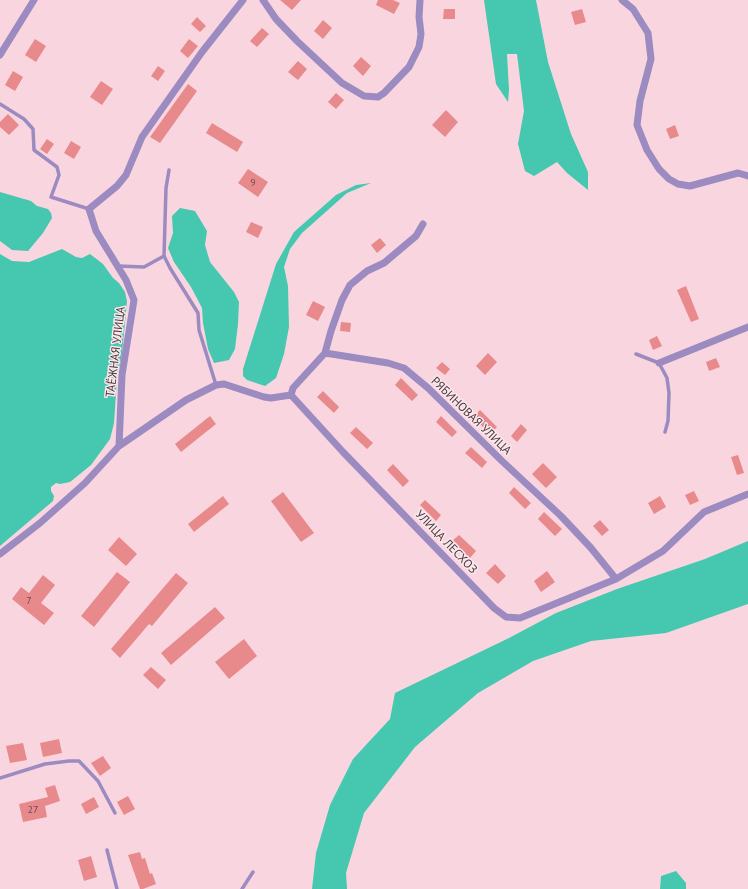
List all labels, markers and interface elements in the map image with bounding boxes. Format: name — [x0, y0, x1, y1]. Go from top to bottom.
house number: 9 — [250, 177, 256, 189]
street label: ТАЁЖНАЯ УЛИЦА — [103, 306, 129, 398]
street label: РЯБИНОВАЯ УЛИЦА — [428, 374, 514, 458]
street label: УЛИЦА ЛЕСХОЗ — [412, 507, 480, 577]
house number: 7 — [26, 595, 32, 607]
house number: 27 — [28, 804, 38, 816]

